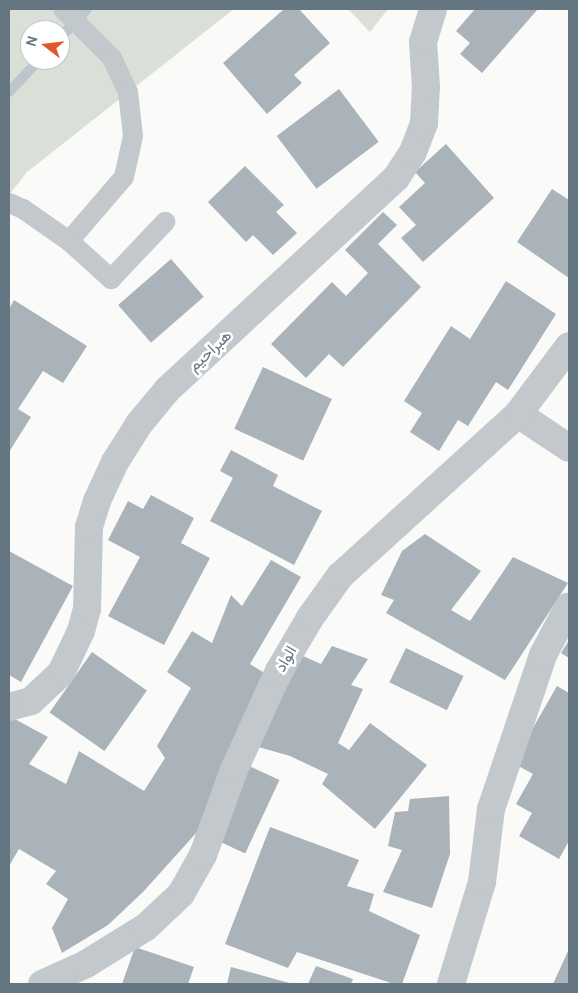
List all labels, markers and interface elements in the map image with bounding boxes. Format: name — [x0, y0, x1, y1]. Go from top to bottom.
north arrow — [20, 20, 70, 70]
text: N — [22, 34, 42, 48]
street label: هبراحيم — [184, 326, 236, 376]
street label: الواد — [271, 643, 301, 675]

